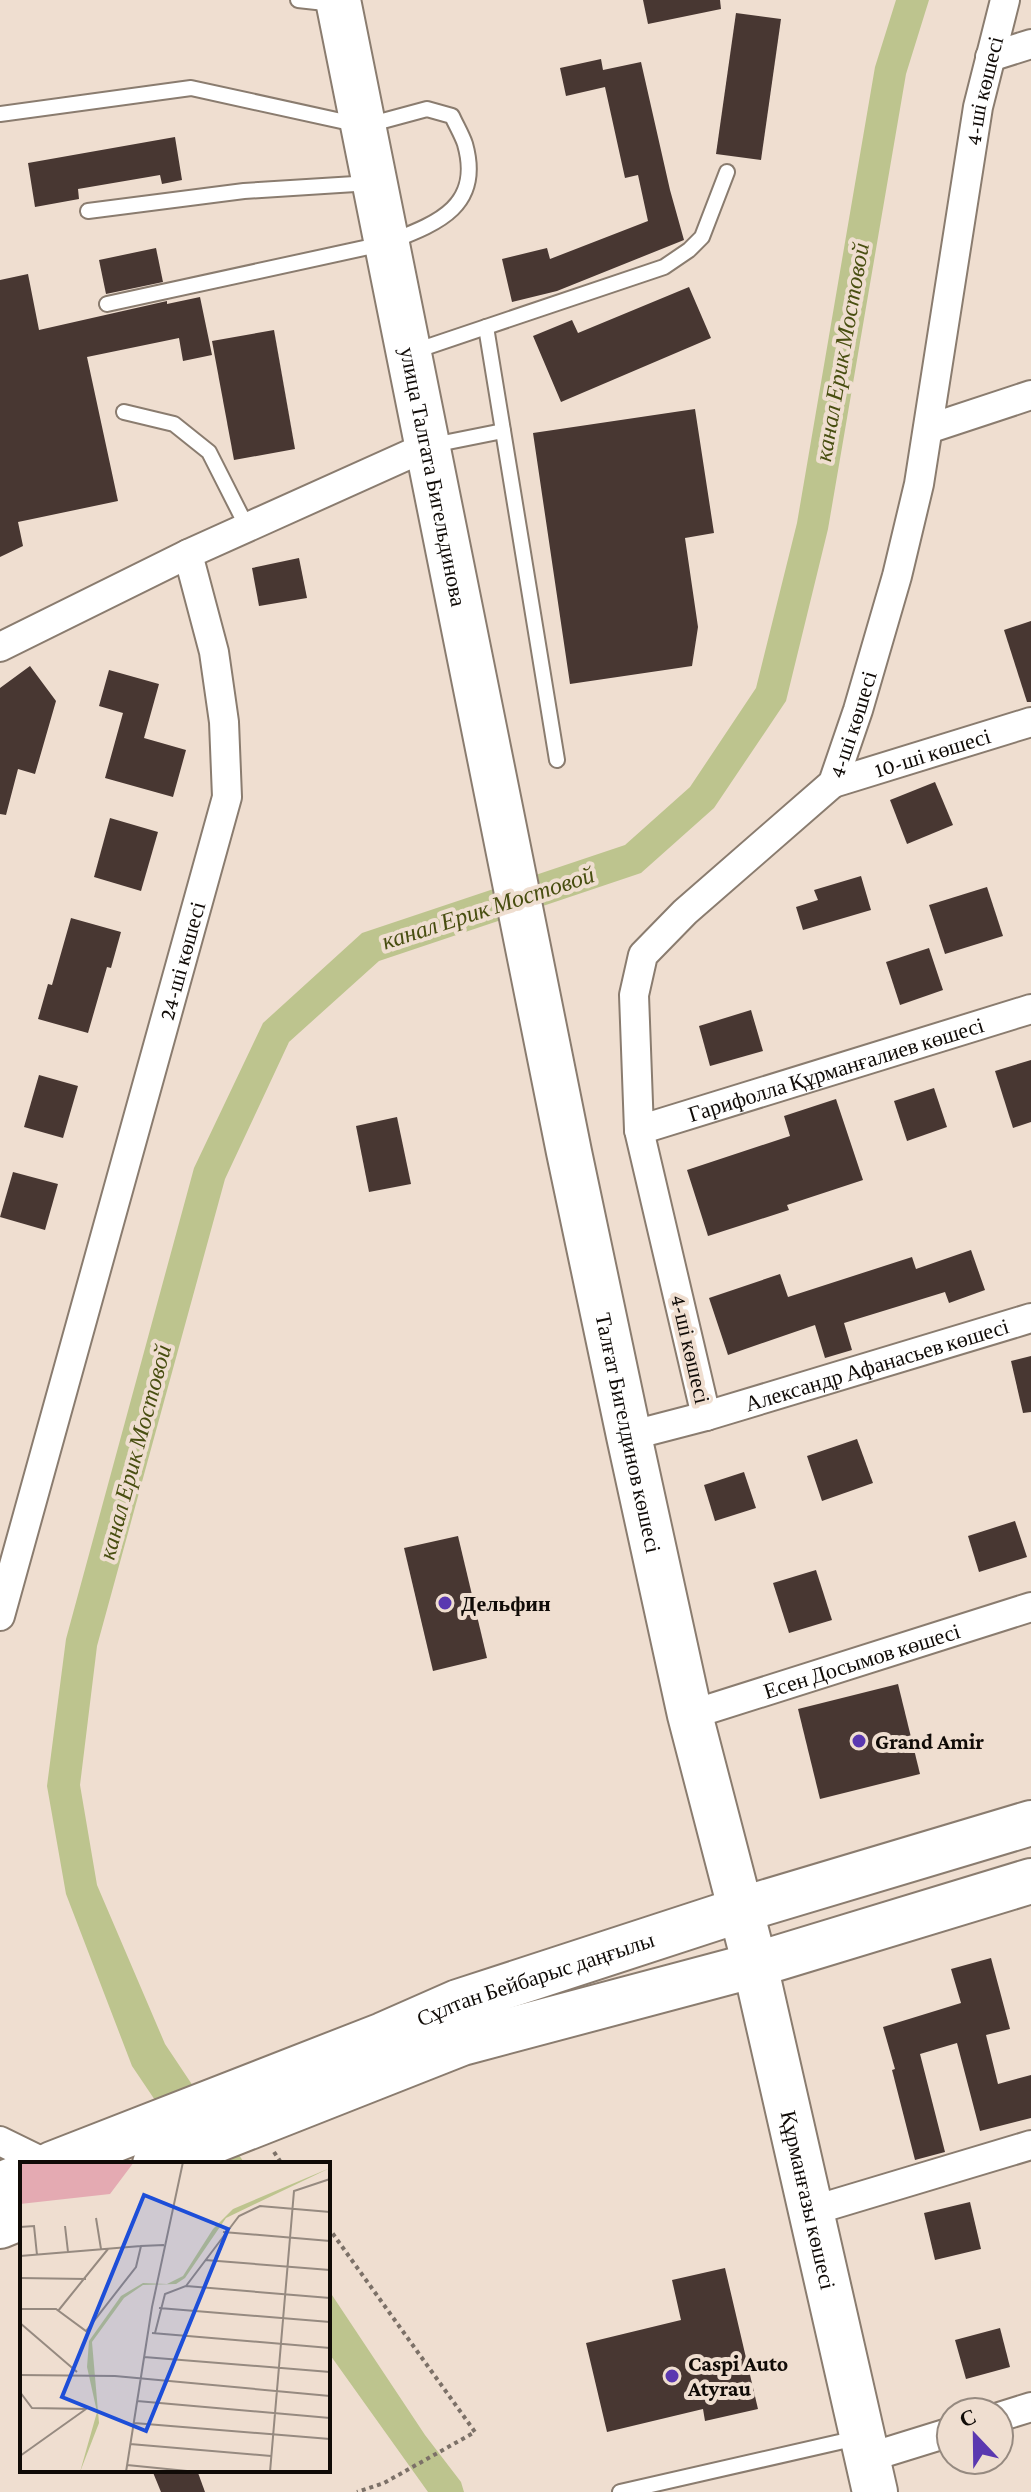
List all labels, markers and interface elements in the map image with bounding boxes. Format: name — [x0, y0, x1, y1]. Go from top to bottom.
street label: 4-ші көшесі — [960, 34, 1008, 147]
water label: канал Ерик Мостовой — [809, 240, 874, 463]
street label: улица Талгата Бигельдинова — [395, 345, 471, 609]
street label: 4-ші көшесі — [824, 668, 882, 781]
street label: 10-ші көшесі — [872, 723, 993, 782]
water label: канал Ерик Мостовой — [378, 860, 597, 955]
street label: 24-ші көшесі — [154, 899, 210, 1023]
street label: Гарифолла Құрманғалиев көшесі — [685, 1012, 987, 1127]
street label: 4-ші көшесі — [666, 1292, 715, 1406]
street label: Талғат Бигелдинов көшесі — [590, 1311, 666, 1555]
street label: Александр Афанасьев көшесі — [742, 1313, 1012, 1417]
water label: канал Ерик Мостовой — [93, 1341, 176, 1562]
place label: Дельфин — [461, 1591, 551, 1616]
marker: Дельфин — [436, 1594, 454, 1612]
street label: Есен Досымов көшесі — [760, 1618, 963, 1704]
place label: Grand Amir — [875, 1729, 984, 1754]
marker: Grand Amir — [850, 1732, 868, 1750]
street label: Сұлтан Бейбарыс даңғылы — [413, 1927, 658, 2032]
street label: Құрманғазы көшесі — [775, 2108, 840, 2292]
inset map — [20, 2162, 330, 2472]
place label: Caspi Auto Atyrau — [687, 2351, 788, 2401]
marker: Caspi Auto Atyrau — [663, 2367, 681, 2385]
north arrow — [935, 2396, 1015, 2476]
text: С — [956, 2403, 980, 2432]

